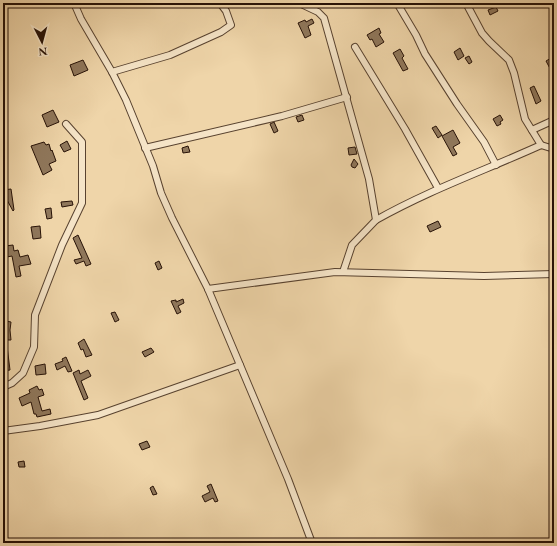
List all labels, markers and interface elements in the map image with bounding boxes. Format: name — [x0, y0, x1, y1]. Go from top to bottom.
north arrow — [22, 22, 62, 62]
text: N — [38, 45, 48, 59]

